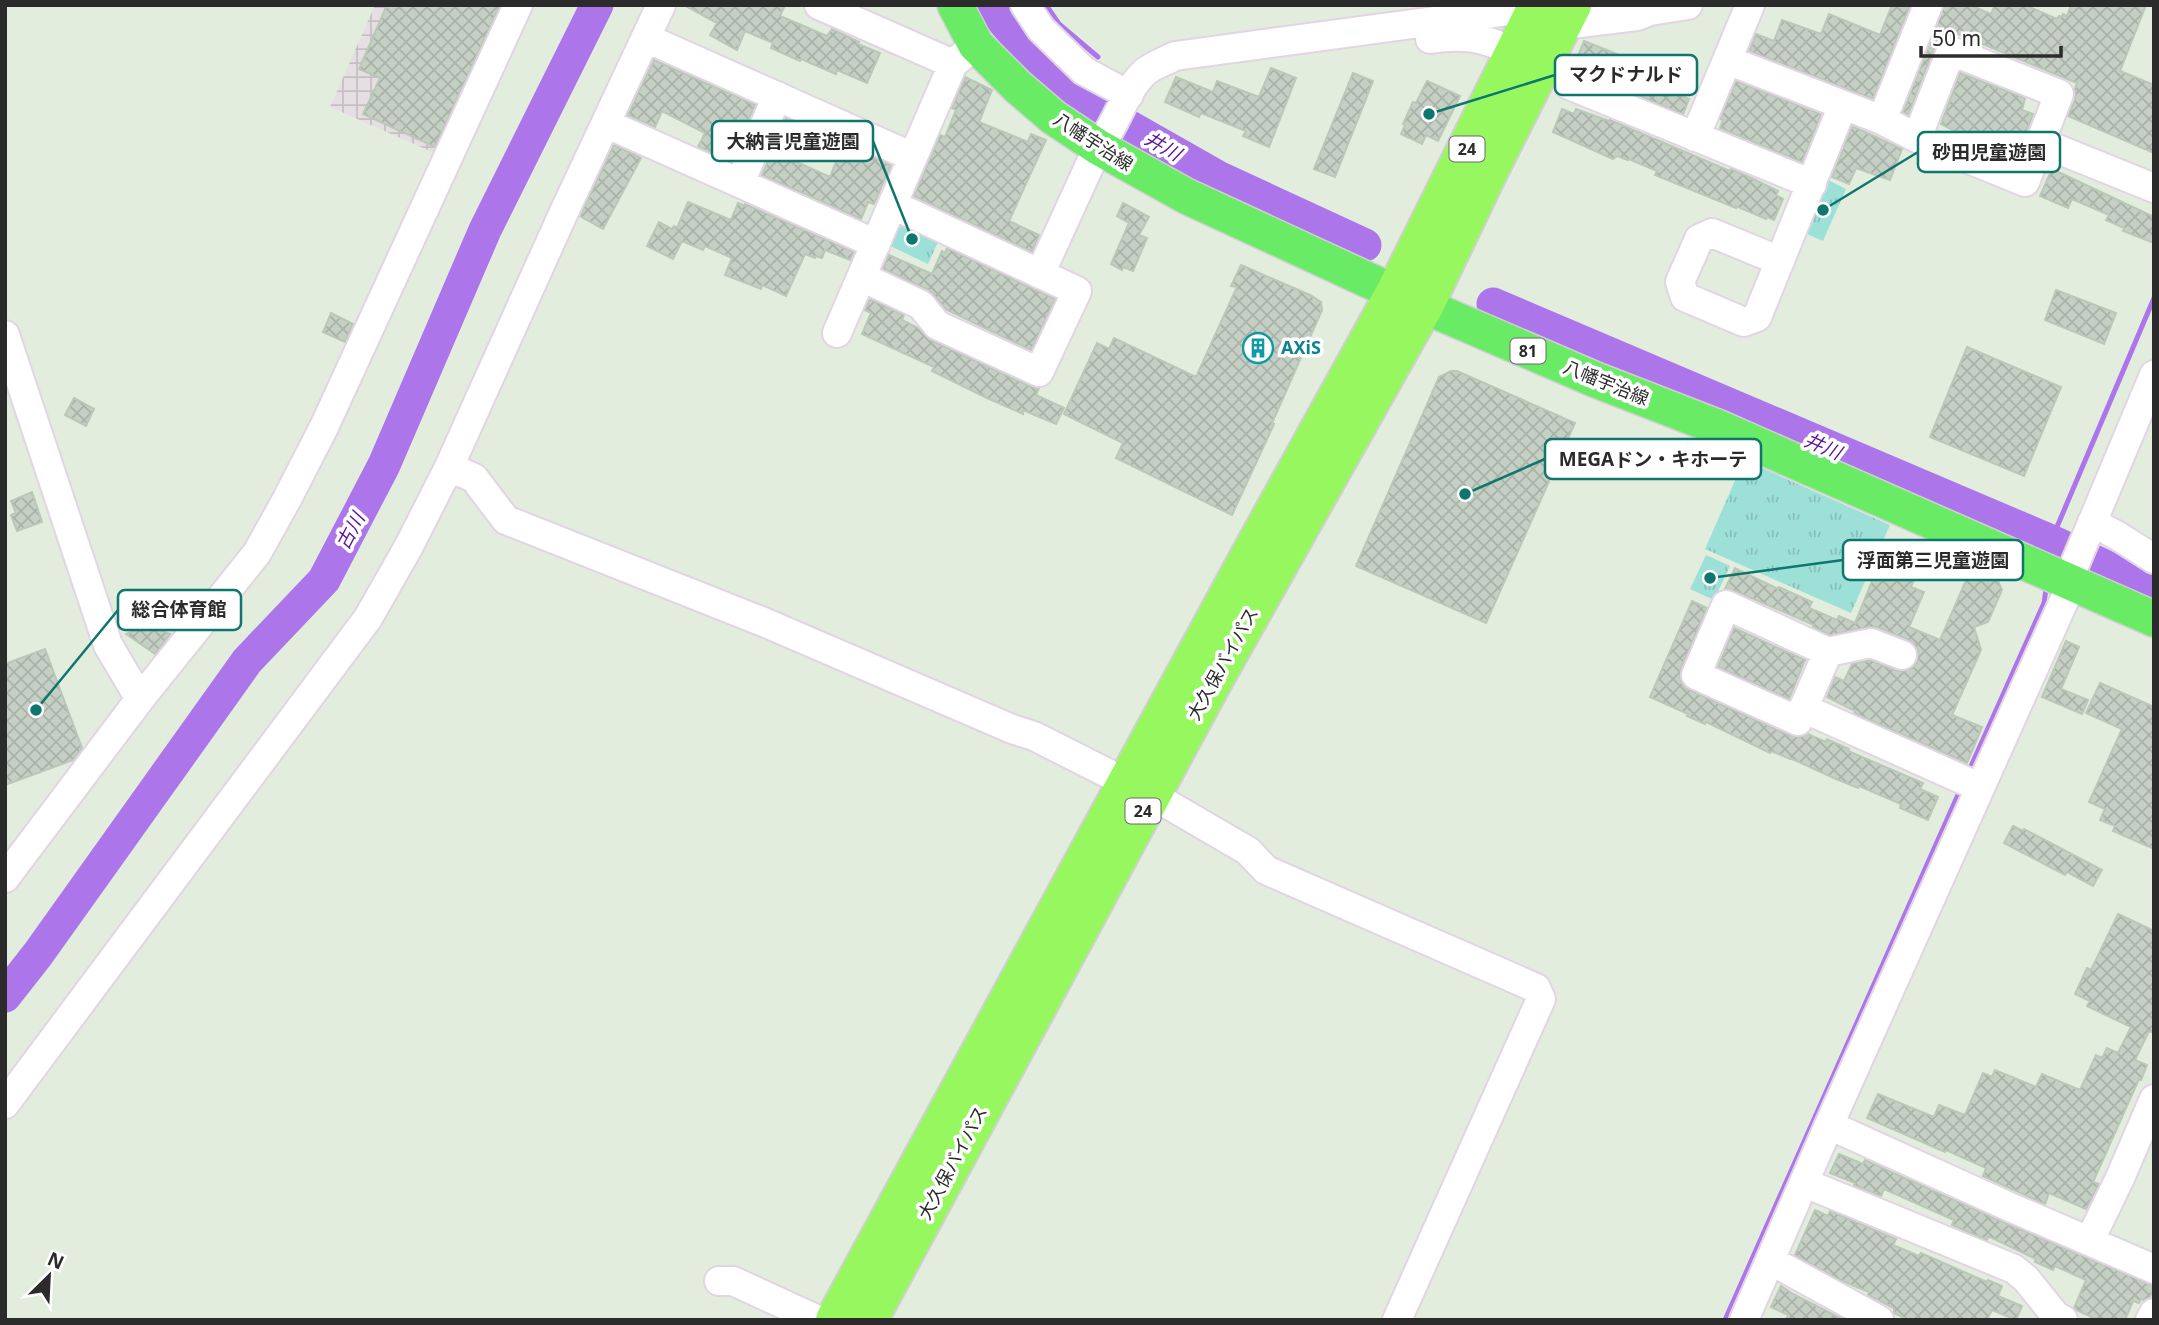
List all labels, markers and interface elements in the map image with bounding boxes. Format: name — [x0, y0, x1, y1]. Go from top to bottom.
scale bar — [1921, 14, 2061, 58]
text: 50 m — [1932, 24, 1981, 52]
callout: マクドナルド — [1555, 55, 1697, 95]
text: マクドナルド — [1569, 61, 1683, 87]
street label: 八幡宇治線 — [1049, 107, 1138, 176]
callout: 大納言児童遊園 — [712, 121, 873, 161]
water label: 井川 — [1140, 125, 1188, 168]
text: 大納言児童遊園 — [726, 128, 860, 154]
callout: 砂田児童遊園 — [1918, 132, 2060, 172]
road number: 24 — [1450, 136, 1484, 162]
text: 砂田児童遊園 — [1932, 139, 2046, 165]
building icon: AXiS — [1241, 331, 1275, 365]
place label: AXiS — [1281, 335, 1321, 359]
road number: 81 — [1510, 338, 1546, 364]
street label: 八幡宇治線 — [1560, 354, 1653, 410]
water label: 井川 — [1800, 427, 1847, 466]
callout: MEGAドン・キホーテ — [1545, 439, 1761, 479]
text: MEGAドン・キホーテ — [1559, 446, 1747, 472]
water label: 古川 — [330, 506, 371, 554]
callout: 浮面第三児童遊園 — [1843, 540, 2023, 580]
text: 浮面第三児童遊園 — [1857, 547, 2009, 573]
callout: 総合体育館 — [118, 590, 241, 630]
text: 総合体育館 — [131, 596, 227, 622]
street label: 大久保バイパス — [1181, 603, 1263, 724]
road number: 24 — [1126, 798, 1160, 824]
street label: 大久保バイパス — [912, 1101, 992, 1224]
north arrow — [14, 1241, 84, 1311]
text: N — [44, 1245, 68, 1275]

